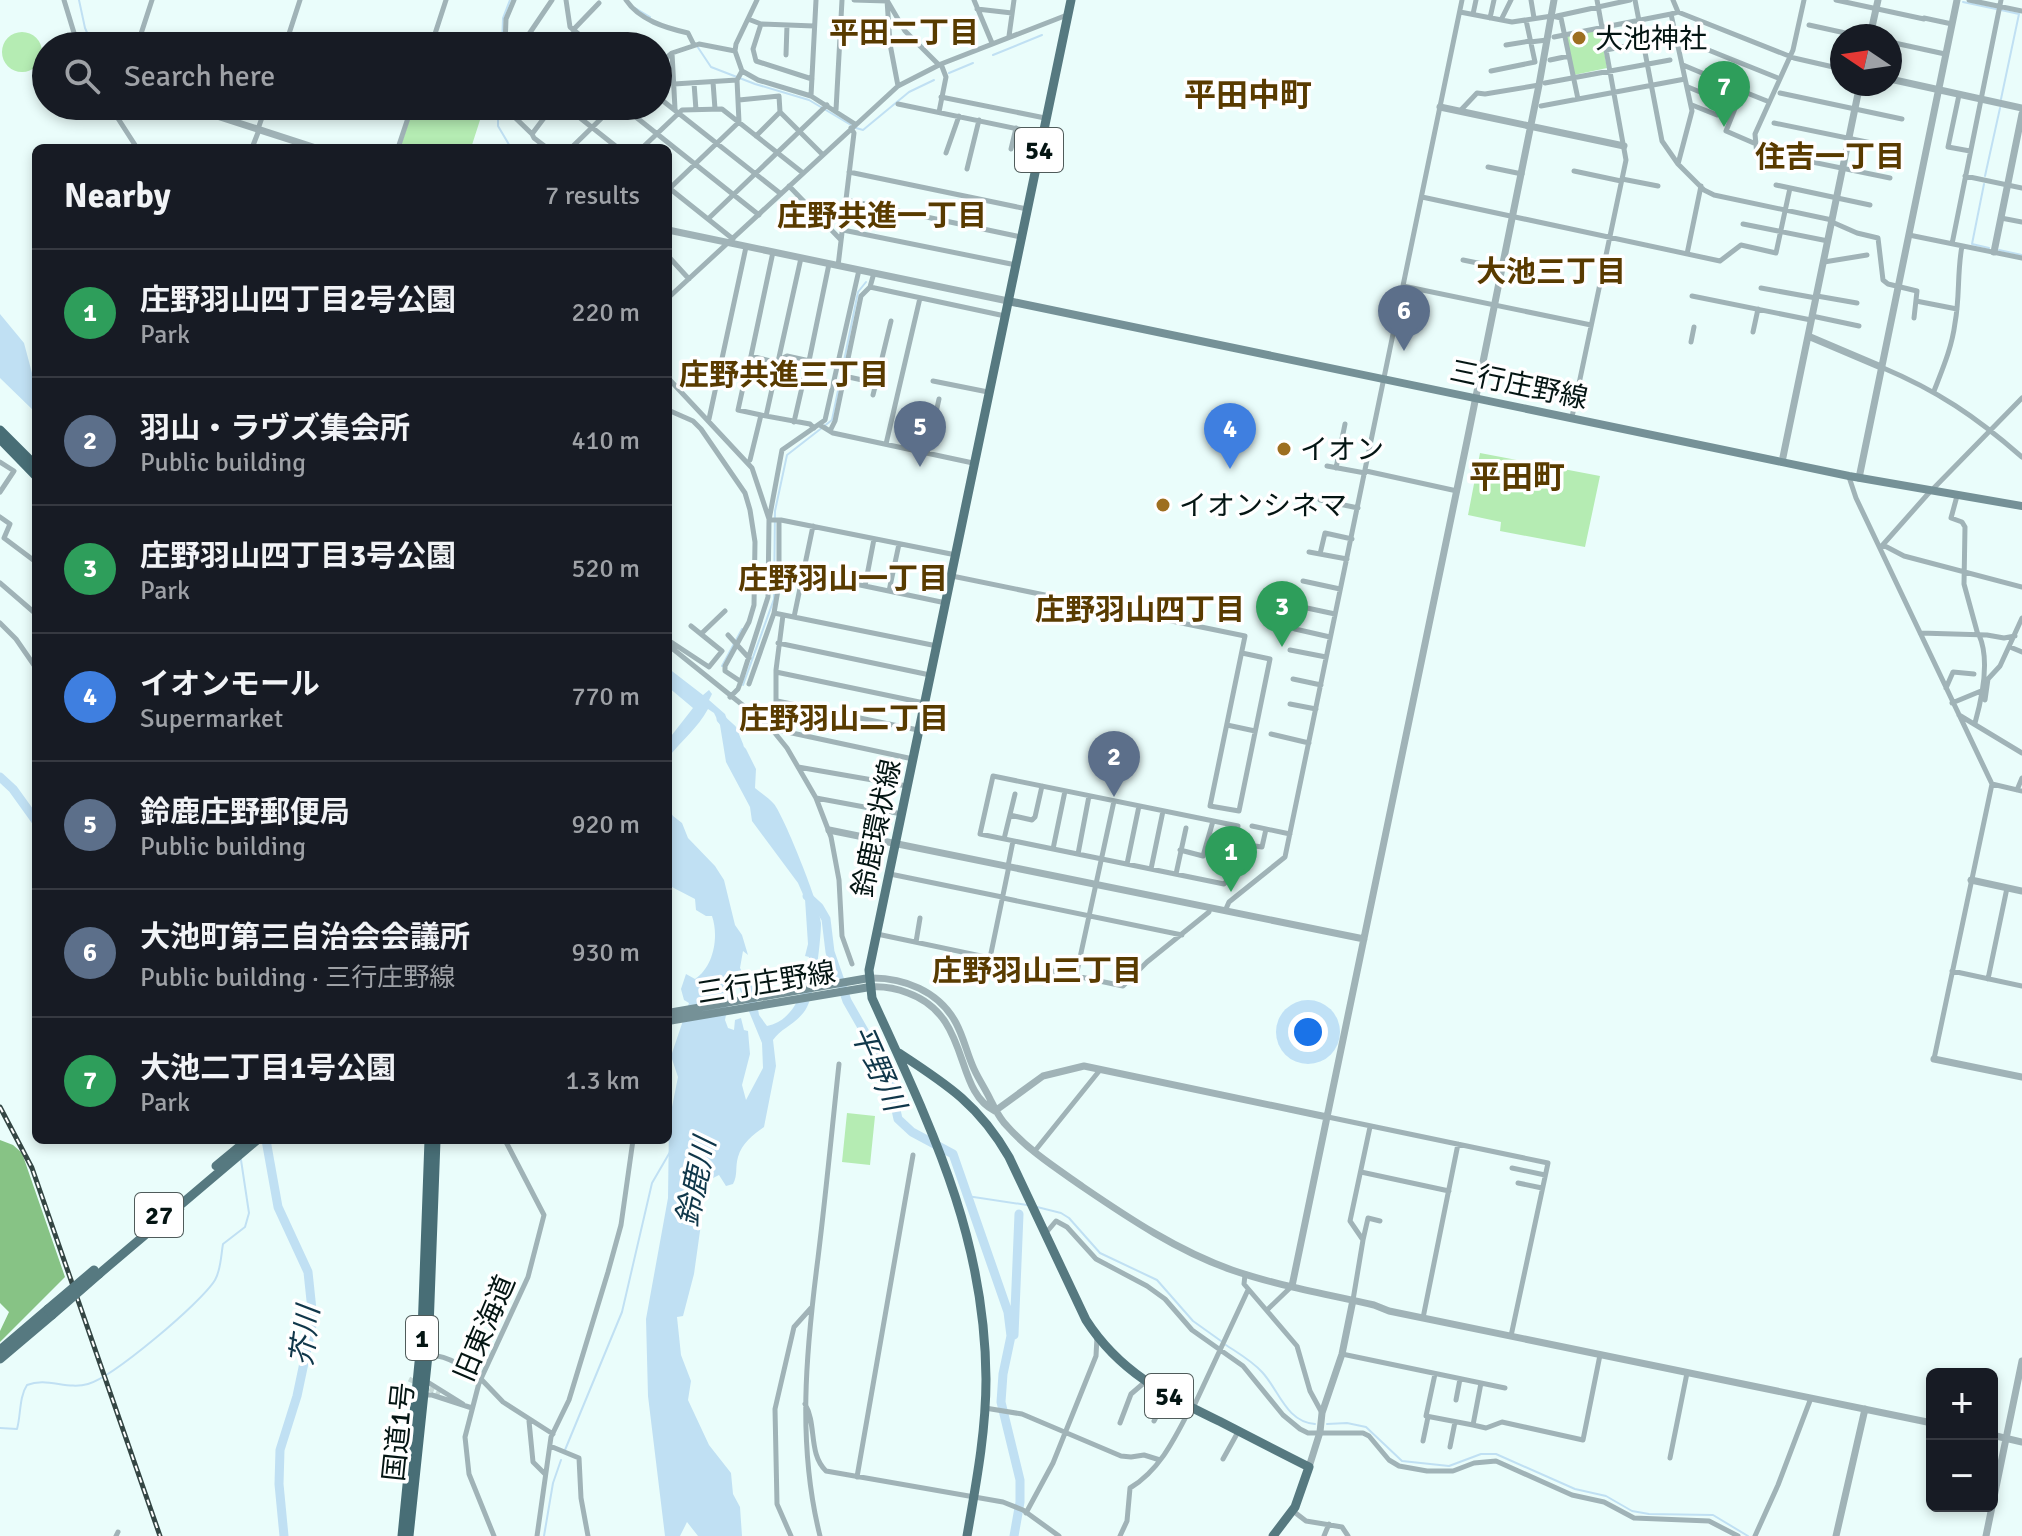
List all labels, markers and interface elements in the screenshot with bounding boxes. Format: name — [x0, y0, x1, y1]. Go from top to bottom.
district label: 平田二丁目 — [829, 15, 979, 52]
place label: 大池神社 — [1595, 22, 1707, 56]
north arrow — [1830, 24, 1902, 96]
marker: 大池神社 — [1570, 29, 1588, 47]
search box — [32, 32, 672, 120]
icon: search — [60, 54, 104, 98]
text: Search here — [124, 58, 275, 95]
pin: 7 — [1698, 61, 1750, 127]
district label: 平田中町 — [1184, 76, 1312, 115]
road number: 54 — [1015, 128, 1063, 172]
district label: 住吉一丁目 — [1755, 139, 1905, 176]
text: Nearby — [64, 175, 171, 217]
text: 7 results — [545, 180, 640, 212]
district label: 庄野共進一丁目 — [777, 198, 987, 235]
district label: 大池三丁目 — [1476, 254, 1626, 291]
text: 庄野羽山四丁目2号公園 — [140, 282, 456, 319]
pin: 6 — [1378, 285, 1430, 351]
text: 1 — [83, 297, 97, 329]
text: 220 m — [571, 297, 640, 329]
text: Park — [140, 319, 190, 351]
street label: 三行庄野線 — [1447, 354, 1591, 416]
district label: 庄野共進三丁目 — [679, 357, 889, 394]
pin: 5 — [894, 401, 946, 467]
pin: 4 — [1204, 403, 1256, 469]
text: 羽山・ラヴズ集会所 — [140, 410, 410, 447]
text: 2 — [83, 425, 97, 457]
text: 410 m — [571, 425, 640, 457]
place label: イオン — [1300, 433, 1384, 467]
marker: イオン — [1275, 440, 1293, 458]
text: Public building — [140, 447, 306, 479]
district label: 平田町 — [1469, 458, 1565, 497]
place label: イオンシネマ — [1179, 489, 1347, 523]
marker: イオンシネマ — [1154, 496, 1172, 514]
text: 庄野羽山四丁目3号公園 — [140, 538, 456, 575]
text: 3 — [83, 553, 97, 585]
text: 520 m — [571, 553, 640, 585]
district label: 庄野羽山一丁目 — [738, 561, 948, 598]
text: Park — [140, 575, 190, 607]
pin: 3 — [1256, 581, 1308, 647]
district label: 庄野羽山四丁目 — [1035, 592, 1245, 629]
text: イオンモール — [140, 666, 320, 703]
text: 4 — [83, 681, 97, 713]
text: 770 m — [571, 681, 640, 713]
district label: 庄野羽山二丁目 — [739, 701, 949, 738]
text: Supermarket — [140, 703, 283, 735]
pin: 2 — [1088, 731, 1140, 797]
street label: 鈴鹿環状線 — [846, 756, 908, 900]
text: 鈴鹿庄野郵便局 — [140, 794, 350, 831]
text: 5 — [83, 809, 97, 841]
text: 920 m — [571, 809, 640, 841]
pin: 1 — [1205, 826, 1257, 892]
text: Public building — [140, 831, 306, 863]
text: 大池町第三自治会会議所 — [140, 919, 470, 956]
text: 6 — [83, 937, 97, 969]
text: 930 m — [571, 937, 640, 969]
district label: 庄野羽山三丁目 — [932, 953, 1142, 990]
street label: 三行庄野線 — [694, 955, 838, 1011]
text: Public building · 三行庄野線 — [140, 962, 455, 994]
your location — [1288, 1012, 1328, 1052]
water label: 平野川 — [842, 1020, 914, 1120]
text: 大池二丁目1号公園 — [140, 1050, 396, 1087]
text: 7 — [83, 1065, 97, 1097]
text: 1.3 km — [566, 1065, 640, 1097]
text: Park — [140, 1087, 190, 1119]
water label: 鈴鹿川 — [669, 1131, 725, 1230]
road number: 27 — [135, 1193, 183, 1237]
street label: 旧東海道 — [447, 1270, 522, 1387]
water label: 芥川 — [283, 1301, 328, 1368]
road number: 1 — [406, 1316, 438, 1360]
map controls — [1926, 1368, 1998, 1512]
button: + — [1926, 1368, 1998, 1440]
road number: 54 — [1145, 1374, 1193, 1418]
street label: 国道1号 — [377, 1381, 421, 1483]
button: − — [1926, 1440, 1998, 1512]

